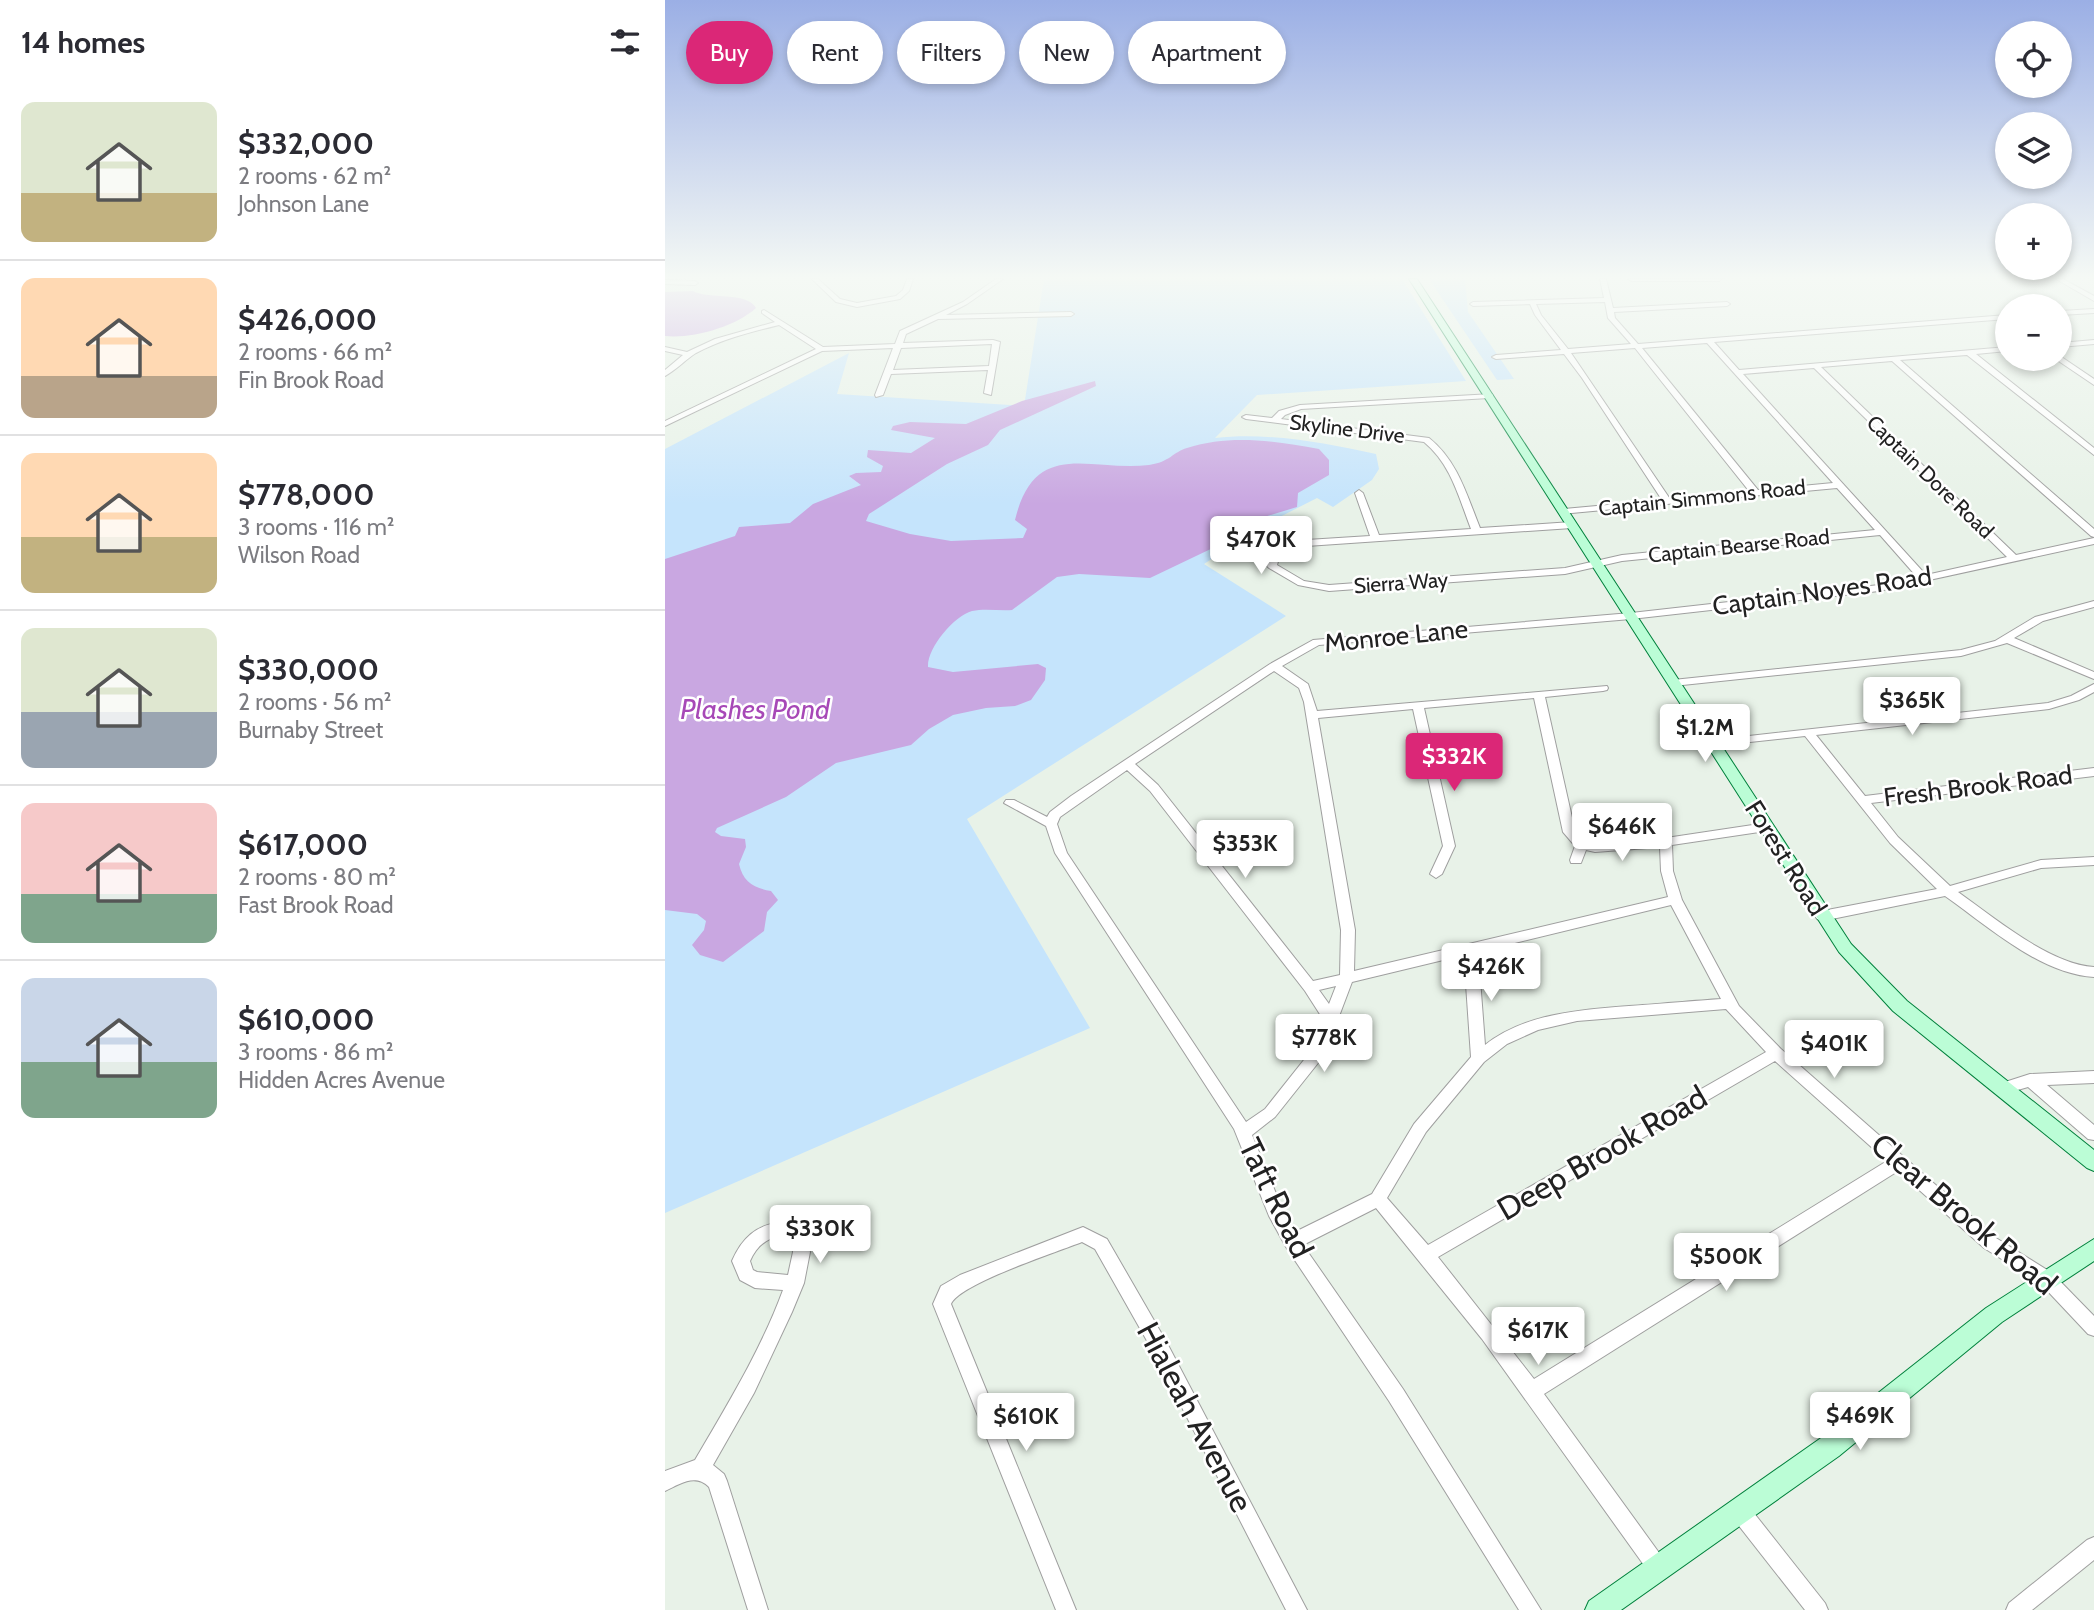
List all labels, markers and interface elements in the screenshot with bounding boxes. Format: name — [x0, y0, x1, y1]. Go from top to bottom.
chip: Buy — [686, 21, 773, 84]
chip: Rent — [787, 21, 883, 84]
chip: Filters — [897, 21, 1005, 84]
chip: New — [1019, 21, 1114, 84]
chip: Apartment — [1128, 21, 1286, 84]
map controls — [1995, 21, 2072, 371]
button: locate — [1995, 21, 2072, 98]
icon: filters — [606, 23, 644, 61]
text: 14 homes — [21, 24, 145, 61]
button: layers — [1995, 112, 2072, 189]
text: $332,000 — [238, 125, 374, 162]
icon: home — [77, 130, 161, 214]
text: 2 rooms · 62 m² — [238, 162, 391, 190]
text: Johnson Lane — [238, 190, 369, 218]
button: + — [1995, 203, 2072, 280]
button: − — [1995, 294, 2072, 371]
text: $426,000 — [238, 301, 377, 338]
icon: home — [77, 306, 161, 390]
text: 2 rooms · 66 m² — [238, 338, 392, 366]
text: Fin Brook Road — [238, 366, 384, 394]
street label: Skyline Drive — [1288, 409, 1406, 448]
street label: Captain Dore Road — [1862, 410, 1999, 544]
street label: Captain Simmons Road — [1597, 474, 1807, 521]
text: $778,000 — [238, 476, 374, 513]
icon: home — [77, 481, 161, 565]
text: 3 rooms · 116 m² — [238, 513, 394, 541]
pin: $470K — [1212, 516, 1310, 576]
street label: Captain Bearse Road — [1647, 524, 1831, 567]
text: $470K — [1226, 525, 1296, 553]
text: Wilson Road — [238, 541, 360, 569]
street label: Captain Noyes Road — [1710, 560, 1934, 622]
street label: Sierra Way — [1353, 567, 1449, 598]
street label: Monroe Lane — [1323, 613, 1469, 659]
text: $330,000 — [238, 651, 379, 688]
icon: home — [77, 656, 161, 740]
pin: $365K — [1863, 678, 1961, 737]
text: $365K — [1879, 686, 1945, 714]
text: 2 rooms · 56 m² — [238, 688, 392, 716]
water label: Plashes Pond — [680, 692, 831, 726]
pin: $1.2M — [1656, 704, 1754, 764]
text: $1.2M — [1676, 713, 1734, 741]
text: Burnaby Street — [238, 716, 383, 744]
pin: $332K — [1405, 734, 1503, 793]
text: $332K — [1422, 742, 1486, 770]
street label: Fresh Brook Road — [1882, 759, 2074, 813]
street label: Forest Road — [1738, 795, 1834, 921]
pin: $646K — [1573, 804, 1671, 863]
text: $646K — [1588, 812, 1656, 840]
pin: $353K — [1196, 820, 1294, 880]
text: $617,000 — [238, 826, 368, 863]
text: $353K — [1213, 829, 1277, 857]
icon: home — [77, 831, 161, 915]
text: 2 rooms · 80 m² — [238, 863, 396, 891]
text: Fast Brook Road — [238, 891, 393, 919]
pin: $426K — [1442, 944, 1540, 1003]
text: $426K — [1457, 952, 1525, 980]
text: $610,000 — [238, 1001, 374, 1038]
icon: home — [77, 1006, 161, 1090]
pin: $778K — [1275, 1014, 1373, 1074]
pin: $401K — [1785, 1020, 1883, 1080]
text: $778K — [1291, 1023, 1357, 1051]
text: $401K — [1801, 1029, 1867, 1057]
text: 3 rooms · 86 m² — [238, 1038, 393, 1066]
text: Hidden Acres Avenue — [238, 1066, 445, 1094]
street label: Deep Brook Road — [1490, 1077, 1714, 1228]
street label: Clear Brook Road — [1863, 1124, 2065, 1303]
street label: Taft Road — [1231, 1132, 1322, 1264]
pin: $330K — [771, 1206, 869, 1265]
text: $330K — [786, 1214, 854, 1242]
pin: $500K — [1677, 1234, 1775, 1293]
text: $500K — [1690, 1242, 1762, 1270]
pin: $617K — [1489, 1308, 1587, 1367]
street label: Hialeah Avenue — [1129, 1315, 1262, 1518]
text: $617K — [1508, 1316, 1568, 1344]
pin: $469K — [1811, 1392, 1909, 1452]
pin: $610K — [977, 1394, 1075, 1453]
text: $469K — [1826, 1401, 1894, 1429]
text: $610K — [993, 1402, 1059, 1430]

